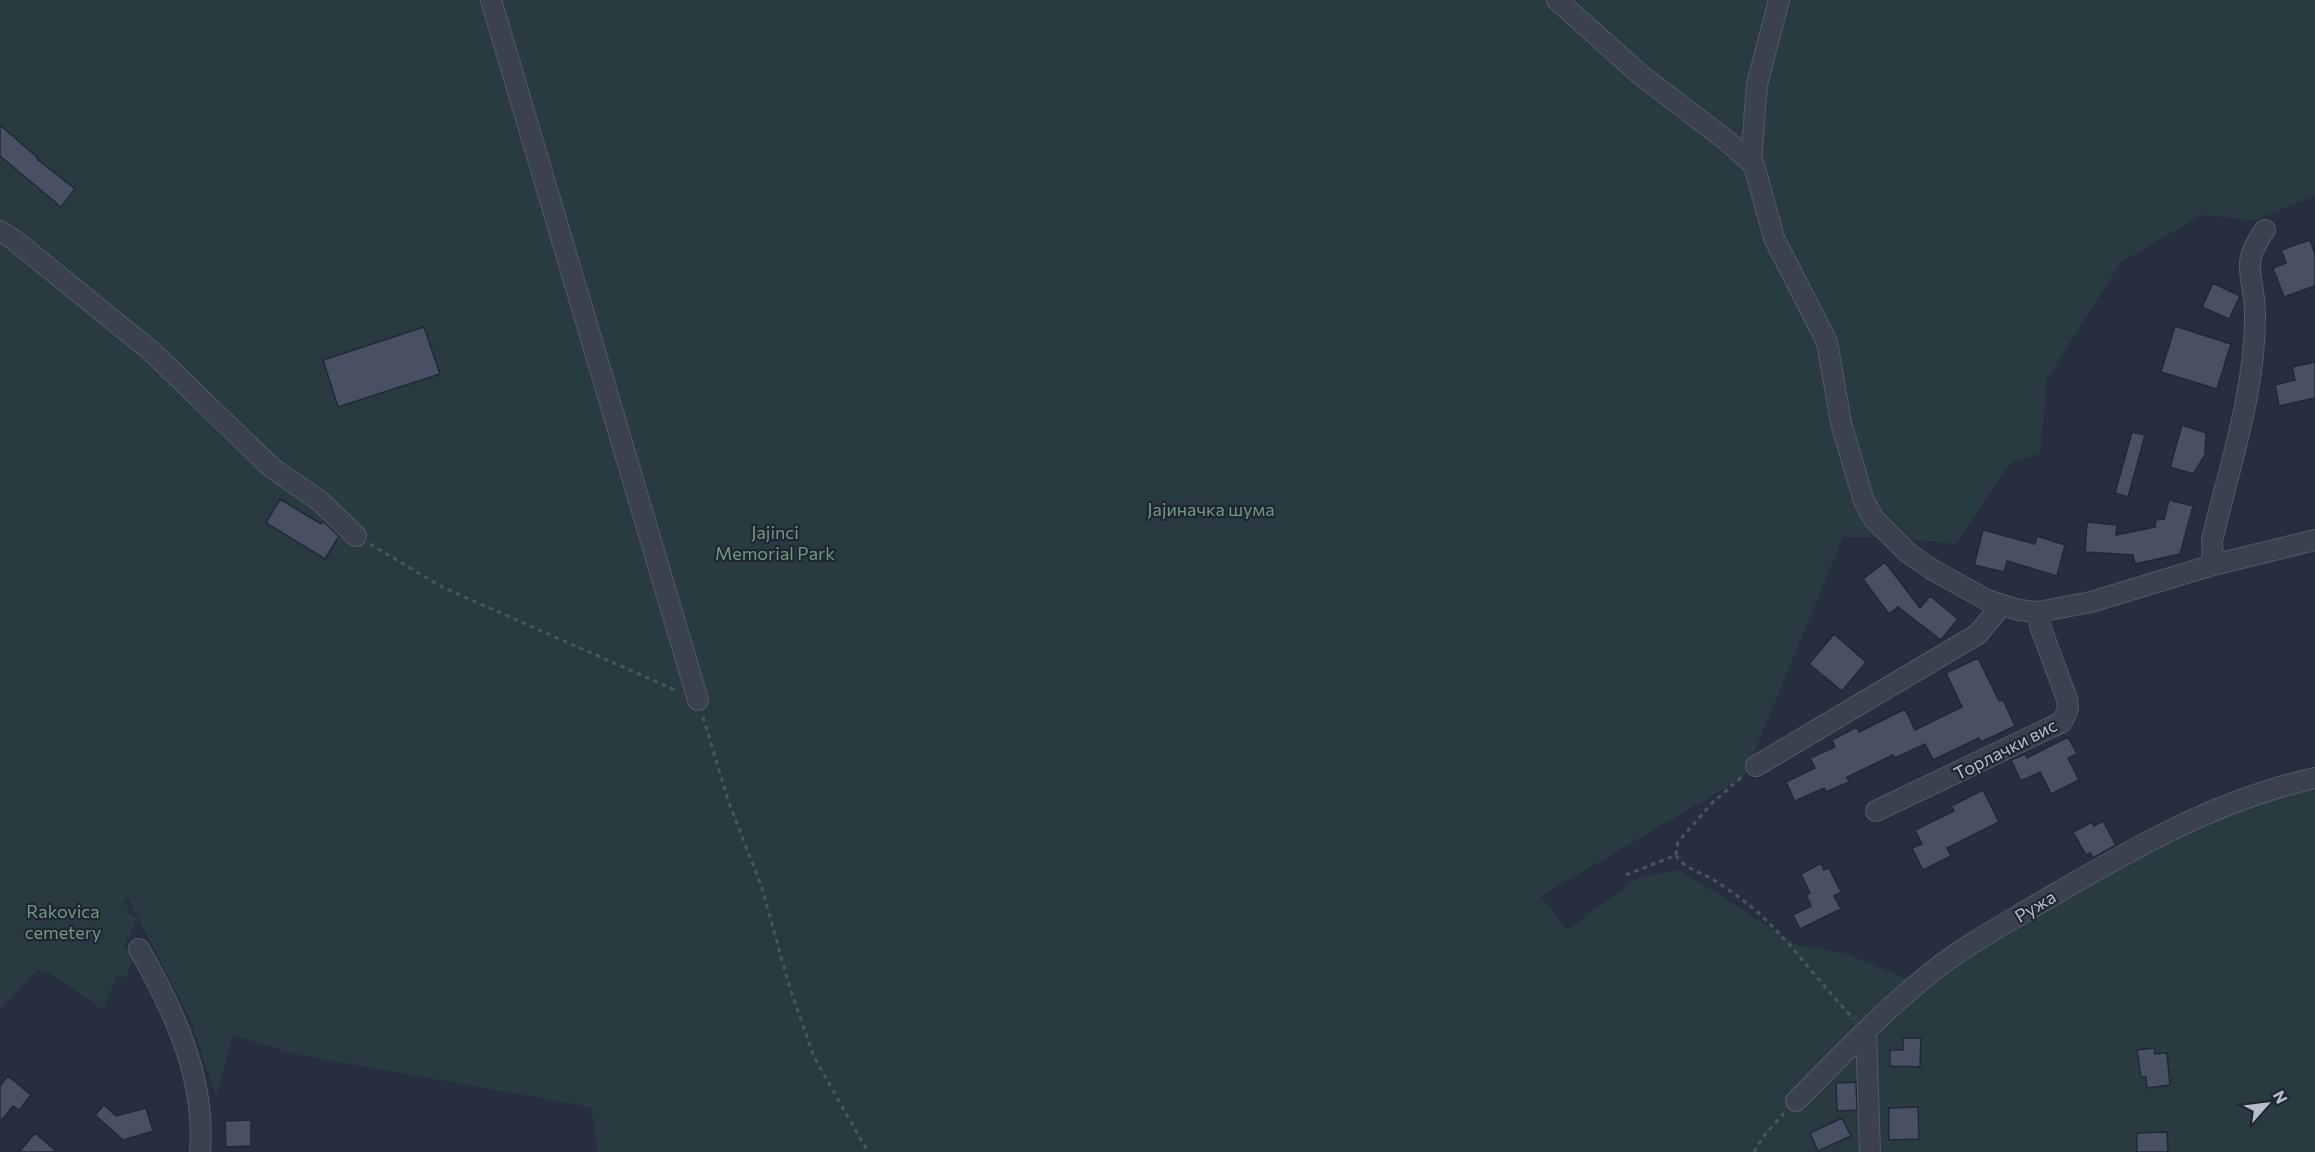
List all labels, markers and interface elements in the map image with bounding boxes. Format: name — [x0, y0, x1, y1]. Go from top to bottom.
park label: Јајиначка шума — [1147, 498, 1275, 520]
park label: Jajinci Memorial Park — [715, 521, 835, 564]
street label: Торлачки вис — [1950, 714, 2060, 784]
street label: Ружа — [2010, 885, 2060, 927]
park label: Rakovica cemetery — [25, 900, 101, 943]
north arrow — [2237, 1074, 2297, 1134]
text: N — [2269, 1087, 2292, 1106]

